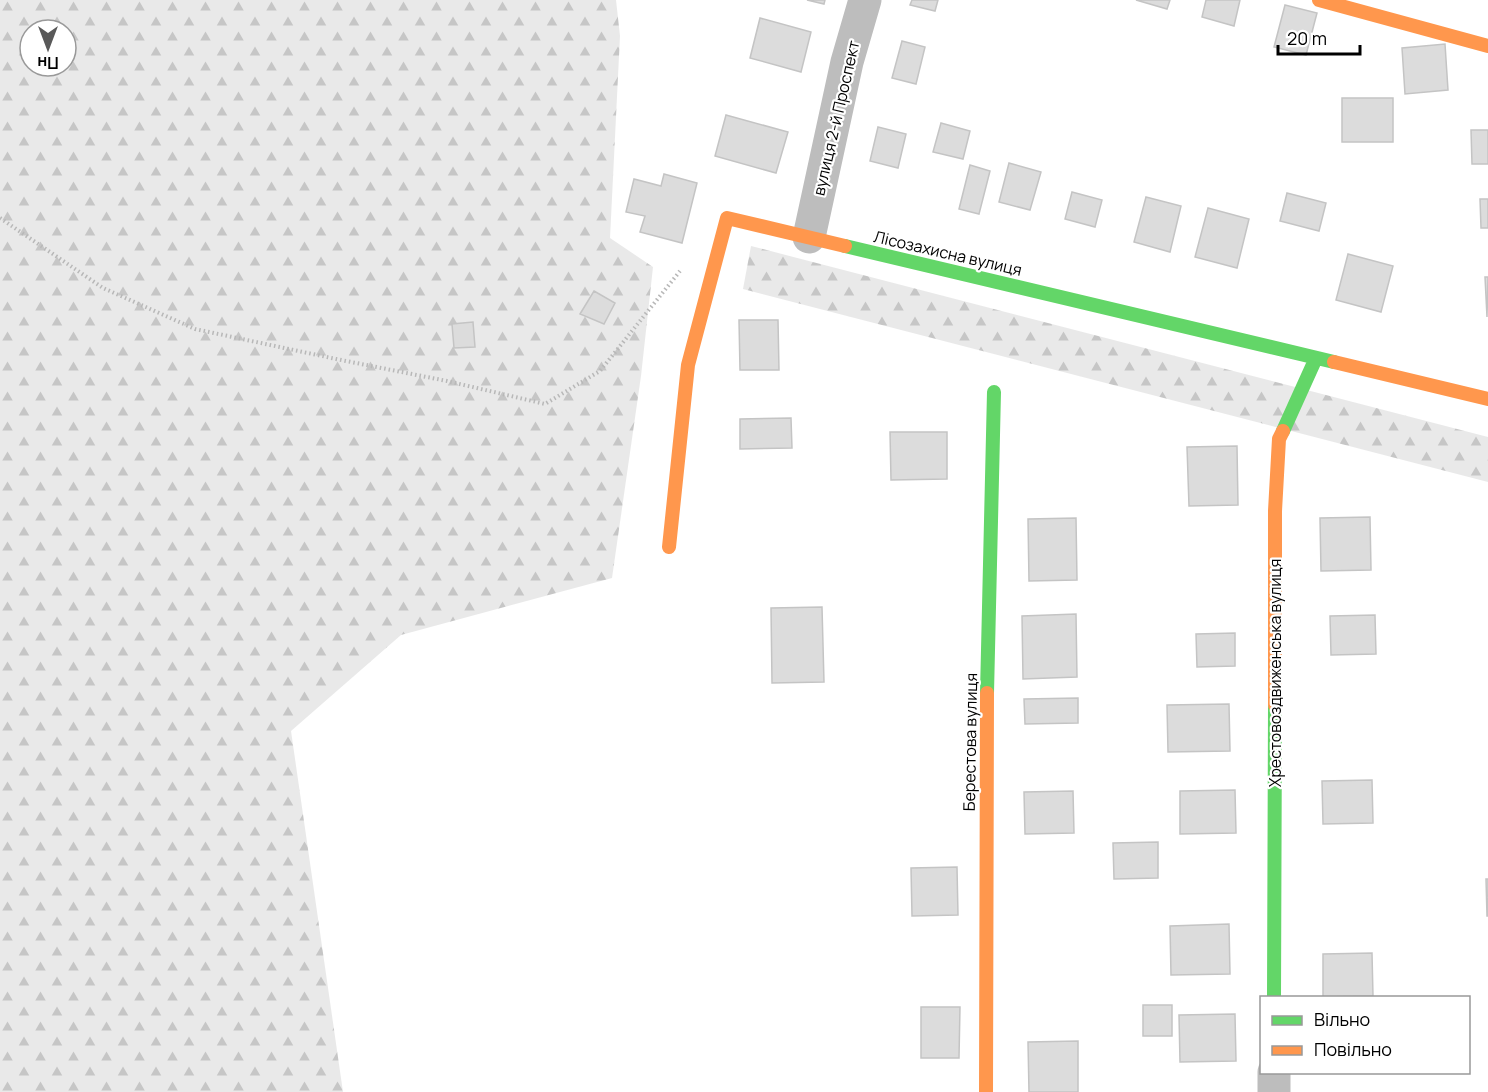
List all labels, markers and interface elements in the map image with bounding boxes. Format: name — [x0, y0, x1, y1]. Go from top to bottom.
north arrow — [18, 18, 78, 78]
scale bar — [1278, 18, 1360, 56]
text: 20 m — [1287, 26, 1327, 50]
street label: вулиця 2-й Проспект — [807, 38, 865, 198]
text: Пн — [37, 52, 59, 74]
street label: Лісозахисна вулиця — [872, 225, 1024, 281]
street label: Хрестовоздвиженська вулиця — [1264, 559, 1286, 787]
street label: Берестова вулиця — [958, 673, 982, 811]
legend — [1260, 996, 1470, 1074]
text: Вільно — [1314, 1007, 1370, 1031]
text: Повільно — [1314, 1037, 1392, 1061]

